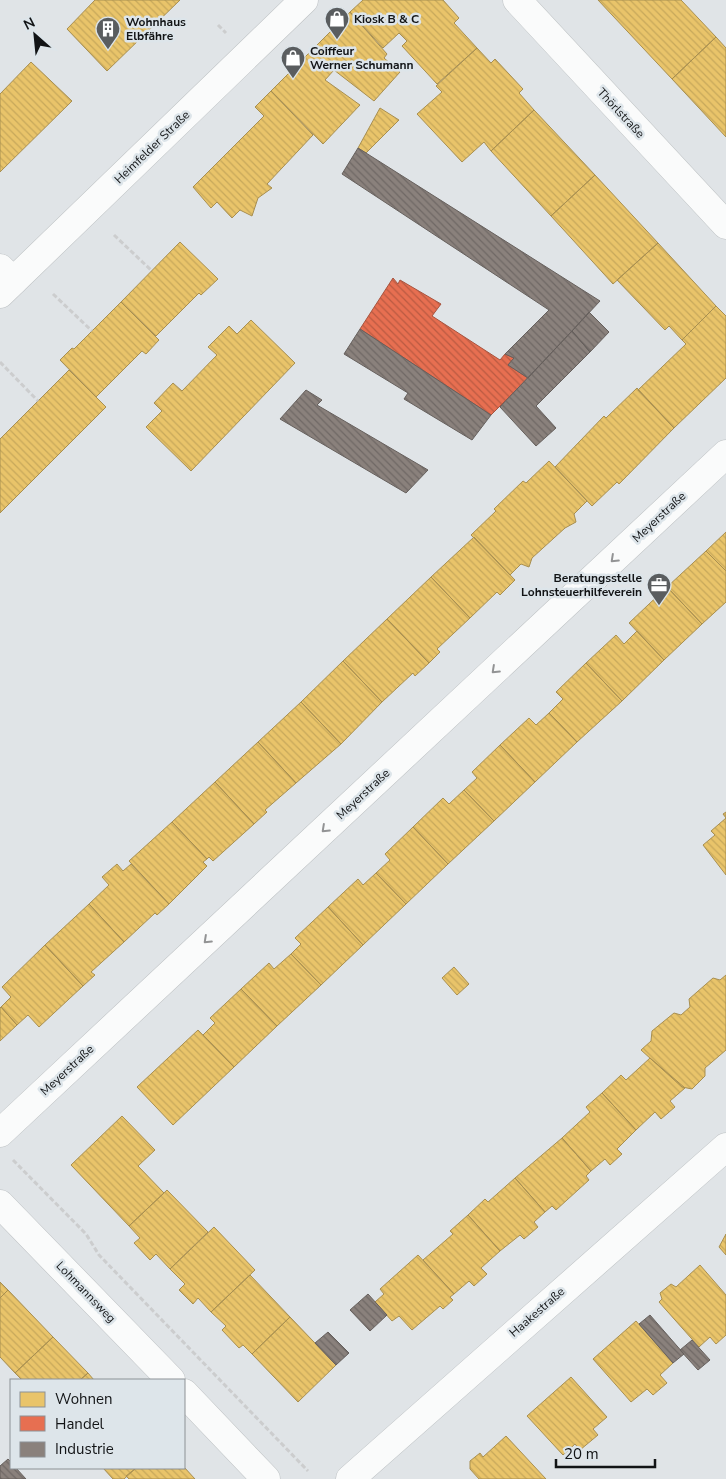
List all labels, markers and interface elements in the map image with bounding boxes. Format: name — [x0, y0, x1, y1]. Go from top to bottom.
shop icon: Kiosk B & C — [324, 6, 350, 40]
north arrow — [10, 10, 60, 60]
place label: Kiosk B & C — [354, 11, 419, 27]
text: N — [20, 13, 38, 35]
place label: Wohnhaus Elbfähre — [126, 14, 186, 44]
building icon: Wohnhaus Elbfähre — [95, 16, 121, 50]
place label: Coiffeur Werner Schumann — [310, 43, 414, 73]
shop icon: Coiffeur Werner Schumann — [280, 45, 306, 79]
street label: Thörlstraße — [594, 85, 648, 141]
street label: Heimfelder Straße — [111, 107, 193, 187]
street label: Meyerstraße — [629, 488, 689, 546]
one-way arrow — [610, 553, 619, 562]
place label: Beratungsstelle Lohnsteuerhilfeverein — [521, 570, 642, 600]
office icon: Beratungsstelle Lohnsteuerhilfeverein — [646, 572, 672, 606]
one-way arrow — [492, 664, 501, 673]
street label: Meyerstraße — [333, 765, 393, 823]
one-way arrow — [322, 823, 331, 832]
one-way arrow — [203, 934, 212, 943]
street label: Meyerstraße — [37, 1041, 97, 1099]
street label: Lohmannsweg — [53, 1258, 119, 1326]
street label: Haakestraße — [506, 1284, 568, 1340]
legend — [10, 1379, 185, 1469]
text: Wohnen — [55, 1389, 113, 1409]
text: Handel — [55, 1414, 105, 1434]
scale bar — [556, 1436, 655, 1468]
text: Industrie — [55, 1439, 114, 1459]
text: 20 m — [564, 1444, 599, 1464]

